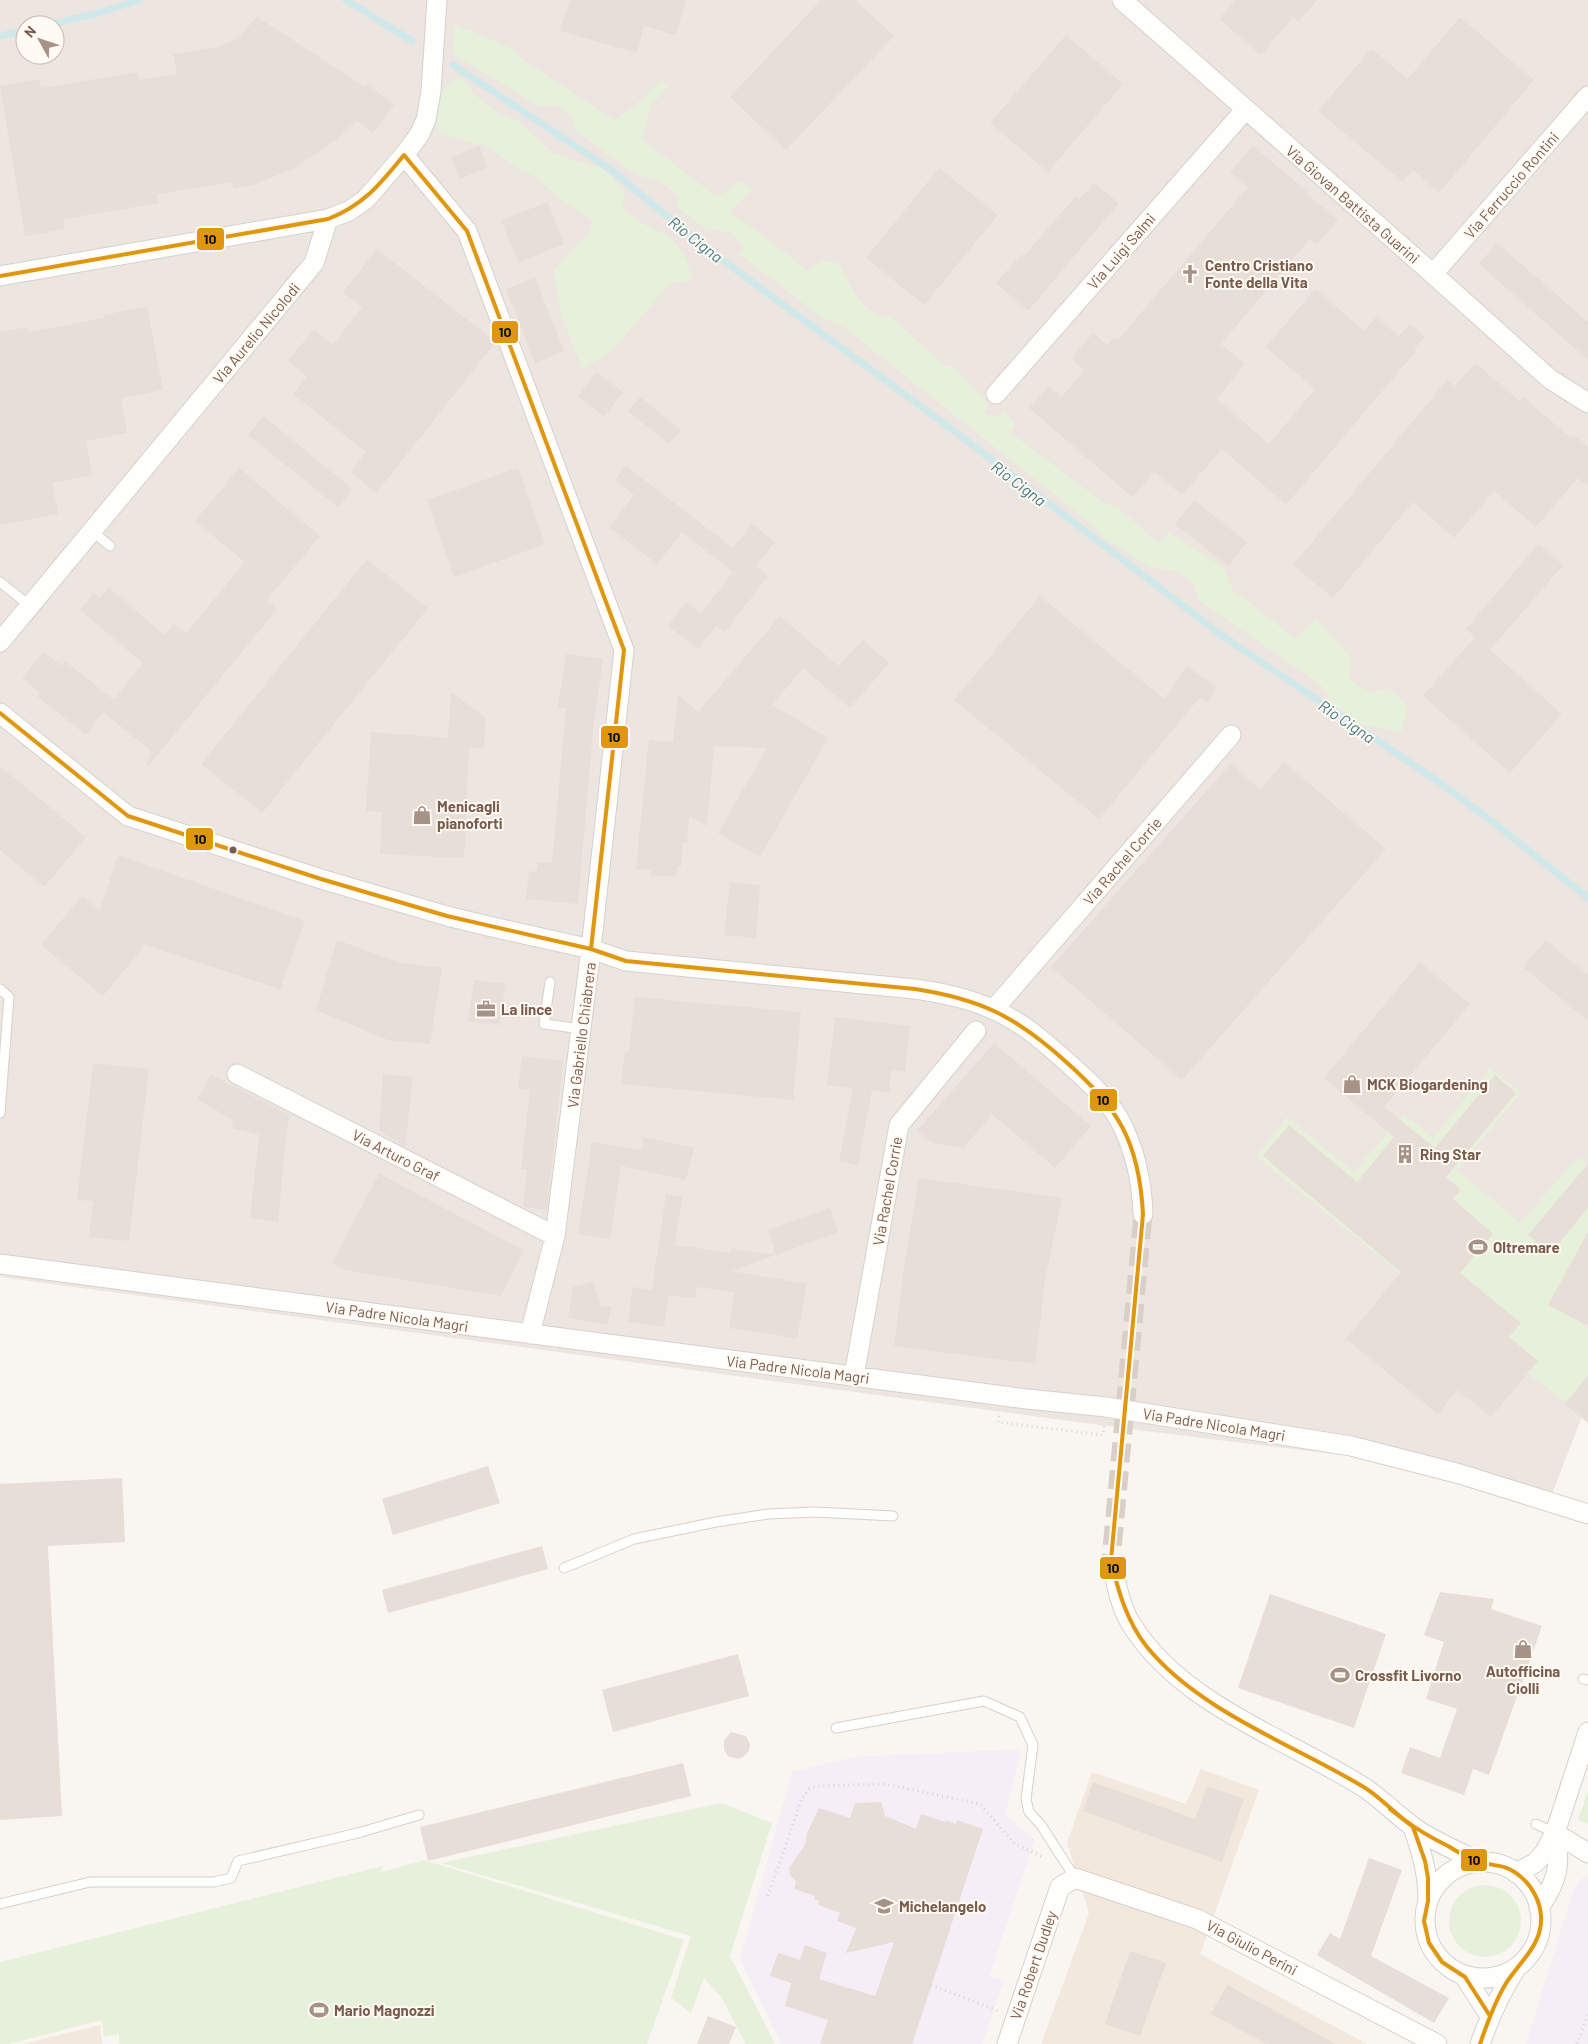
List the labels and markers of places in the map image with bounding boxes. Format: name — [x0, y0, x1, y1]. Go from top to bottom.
place label: Centro Cristiano Fonte della Vita — [1205, 256, 1313, 291]
church icon: Centro Cristiano Fonte della Vita — [1179, 263, 1201, 285]
place label: Menicagli pianoforti — [437, 797, 503, 832]
shop icon: Menicagli pianoforti — [411, 804, 433, 826]
unlabelled marker — [228, 845, 238, 855]
office icon: La lince — [475, 998, 497, 1020]
place label: La lince — [501, 1000, 552, 1018]
shop icon: MCK Biogardening — [1341, 1073, 1363, 1095]
place label: MCK Biogardening — [1367, 1075, 1488, 1093]
building icon: Ring Star — [1394, 1143, 1416, 1165]
place label: Ring Star — [1420, 1145, 1481, 1163]
sports icon: Oltremare — [1467, 1236, 1489, 1258]
place label: Oltremare — [1493, 1238, 1560, 1256]
shop icon: Autofficina Ciolli — [1512, 1638, 1534, 1660]
place label: Autofficina Ciolli — [1486, 1662, 1560, 1697]
sports icon: Crossfit Livorno — [1329, 1664, 1351, 1686]
place label: Crossfit Livorno — [1355, 1666, 1462, 1684]
school or university icon: Michelangelo — [873, 1895, 895, 1917]
place label: Michelangelo — [899, 1897, 986, 1915]
sports icon: Mario Magnozzi — [308, 1999, 330, 2021]
place label: Mario Magnozzi — [334, 2001, 435, 2019]

